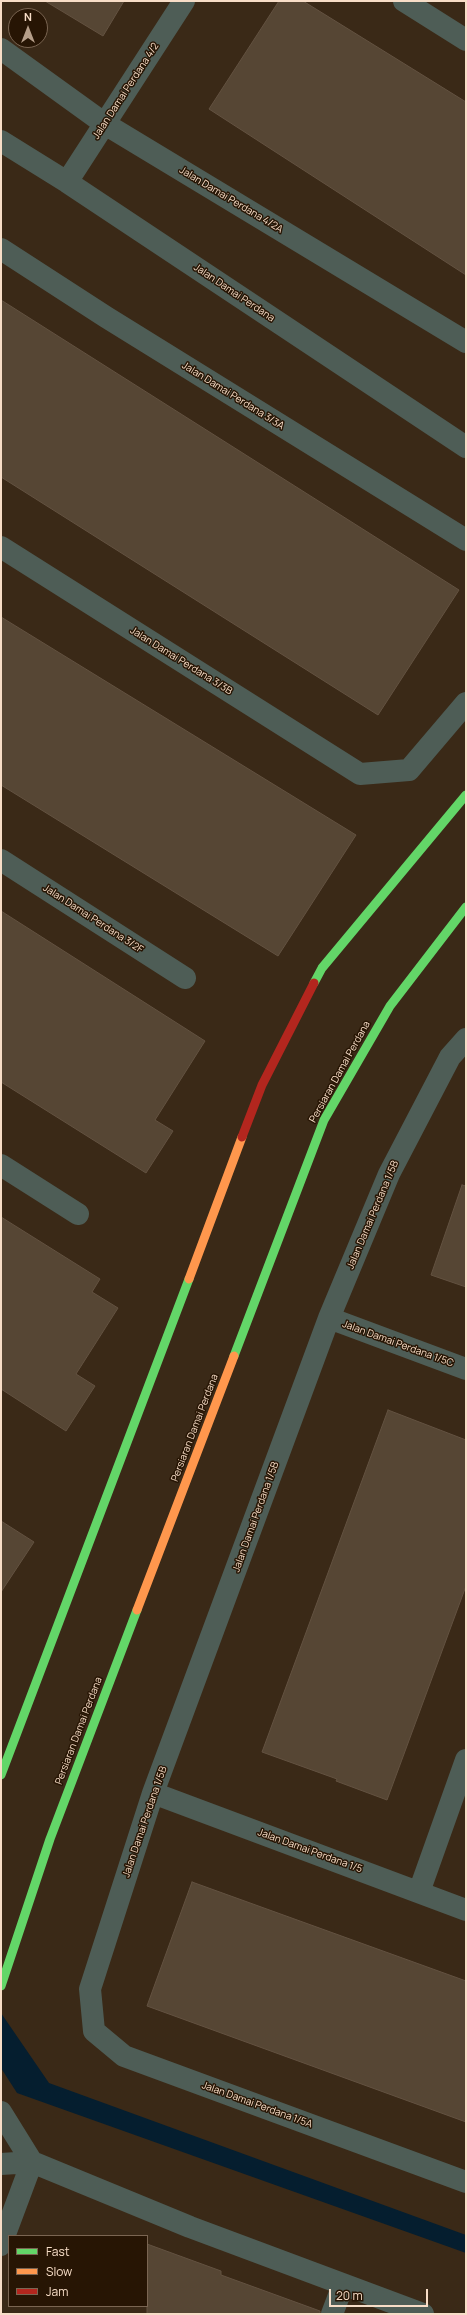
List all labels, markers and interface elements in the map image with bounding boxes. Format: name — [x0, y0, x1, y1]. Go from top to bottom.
north arrow — [8, 8, 48, 48]
text: N — [24, 9, 32, 24]
street label: Jalan Damai Perdana 4/2 — [90, 41, 162, 141]
street label: Jalan Damai Perdana 4/2A — [177, 164, 285, 236]
street label: Jalan Damai Perdana — [191, 261, 277, 325]
street label: Jalan Damai Perdana 3/3A — [180, 360, 286, 432]
street label: Jalan Damai Perdana 3/3B — [128, 625, 234, 697]
street label: Jalan Damai Perdana 3/2F — [41, 882, 145, 956]
street label: Persiaran Damai Perdana — [307, 1019, 373, 1125]
street label: Jalan Damai Perdana 1/5B — [345, 1159, 401, 1271]
street label: Jalan Damai Perdana 1/5C — [341, 1318, 455, 1370]
street label: Persiaran Damai Perdana — [169, 1373, 221, 1483]
street label: Jalan Damai Perdana 1/5B — [230, 1460, 282, 1574]
street label: Persiaran Damai Perdana — [53, 1676, 105, 1786]
street label: Jalan Damai Perdana 1/5B — [120, 1765, 170, 1879]
street label: Jalan Damai Perdana 1/5 — [256, 1826, 364, 1876]
street label: Jalan Damai Perdana 1/5A — [200, 2079, 314, 2131]
legend — [8, 2235, 148, 2307]
text: Fast — [46, 2243, 70, 2260]
text: Slow — [46, 2263, 72, 2280]
scale bar — [331, 2281, 430, 2307]
text: Jam — [46, 2283, 68, 2300]
text: 20 m — [336, 2287, 363, 2304]

